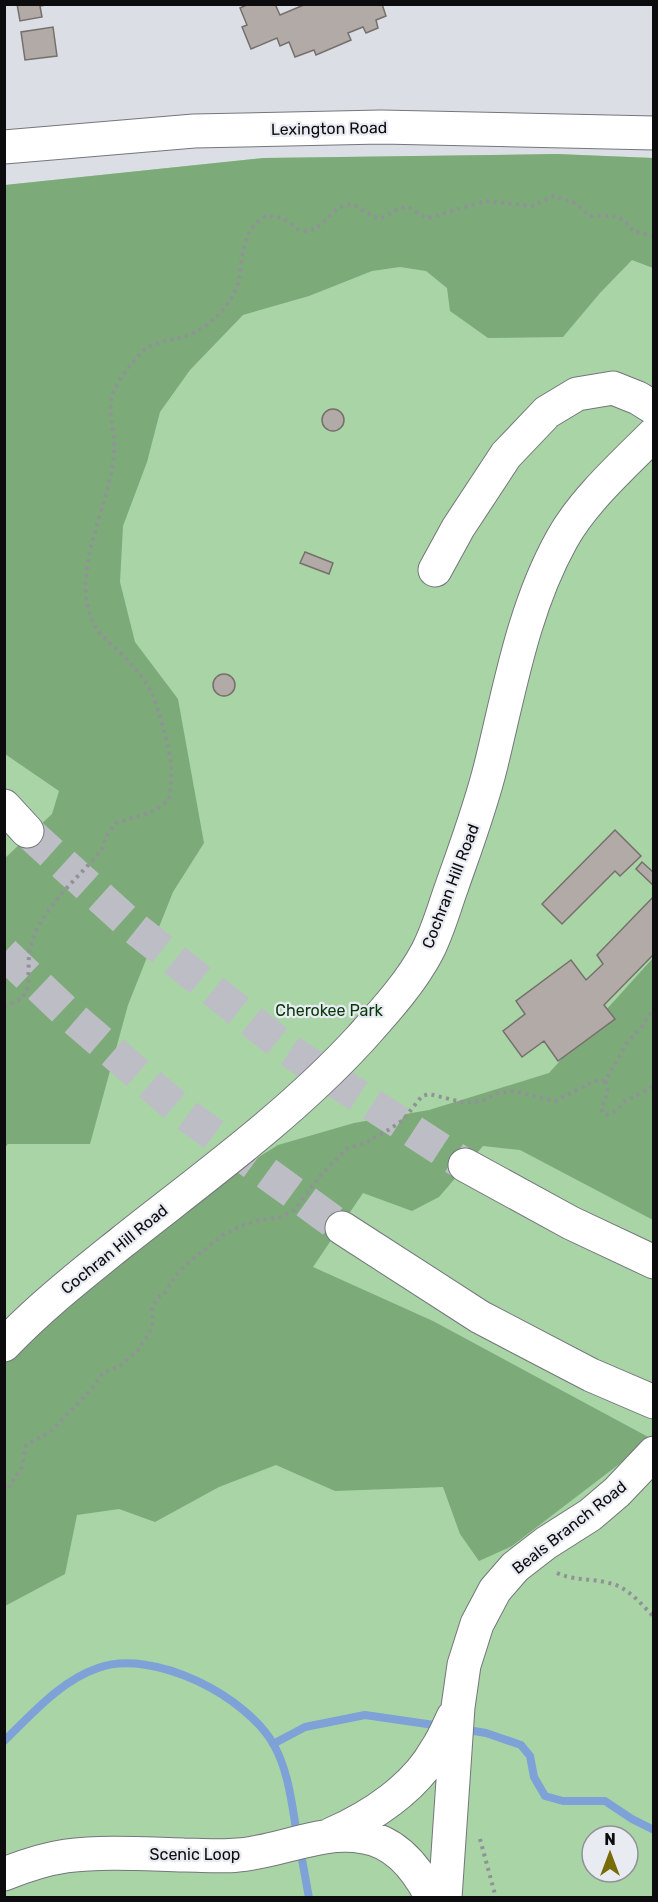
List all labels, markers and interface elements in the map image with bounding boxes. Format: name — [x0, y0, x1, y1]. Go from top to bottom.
street label: Lexington Road — [271, 118, 387, 139]
street label: Cochran Hill Road — [418, 821, 483, 951]
park label: Cherokee Park — [275, 1001, 383, 1020]
street label: Cochran Hill Road — [57, 1201, 171, 1298]
street label: Beals Branch Road — [508, 1477, 630, 1578]
north arrow — [580, 1824, 640, 1884]
text: N — [604, 1830, 616, 1849]
street label: Scenic Loop — [150, 1845, 240, 1864]

